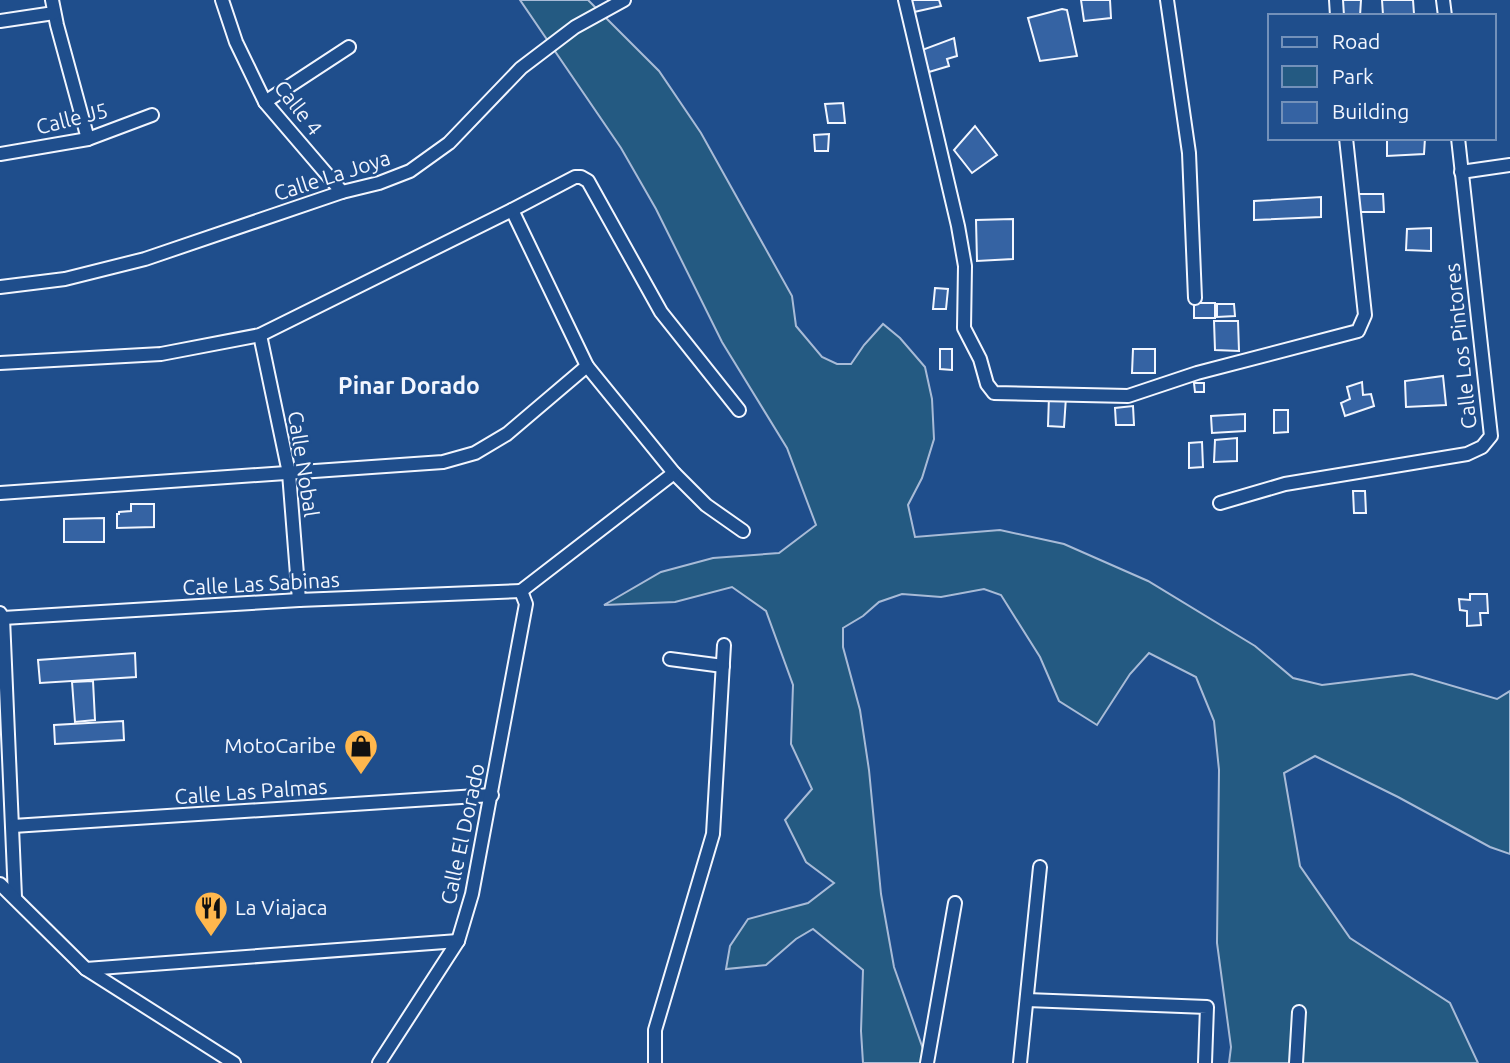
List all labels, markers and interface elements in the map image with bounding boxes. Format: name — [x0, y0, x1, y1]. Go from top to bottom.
legend — [1268, 14, 1496, 140]
text: Road — [1332, 29, 1380, 53]
text: Park — [1332, 64, 1374, 88]
street label: Calle 4 — [270, 75, 328, 140]
street label: Calle J5 — [33, 98, 110, 139]
text: Building — [1332, 99, 1409, 123]
street label: Calle La Joya — [270, 145, 393, 205]
street label: Calle Los Pintores — [1439, 262, 1481, 430]
district label: Pinar Dorado — [338, 373, 480, 398]
street label: Calle Nobal — [284, 409, 324, 519]
street label: Calle Las Sabinas — [182, 567, 340, 599]
shop icon: MotoCaribe — [342, 727, 380, 776]
place label: MotoCaribe — [224, 733, 336, 757]
street label: Calle El Dorado — [435, 761, 489, 907]
street label: Calle Las Palmas — [174, 774, 328, 808]
restaurant icon: La Viajaca — [192, 889, 230, 938]
place label: La Viajaca — [235, 895, 328, 919]

